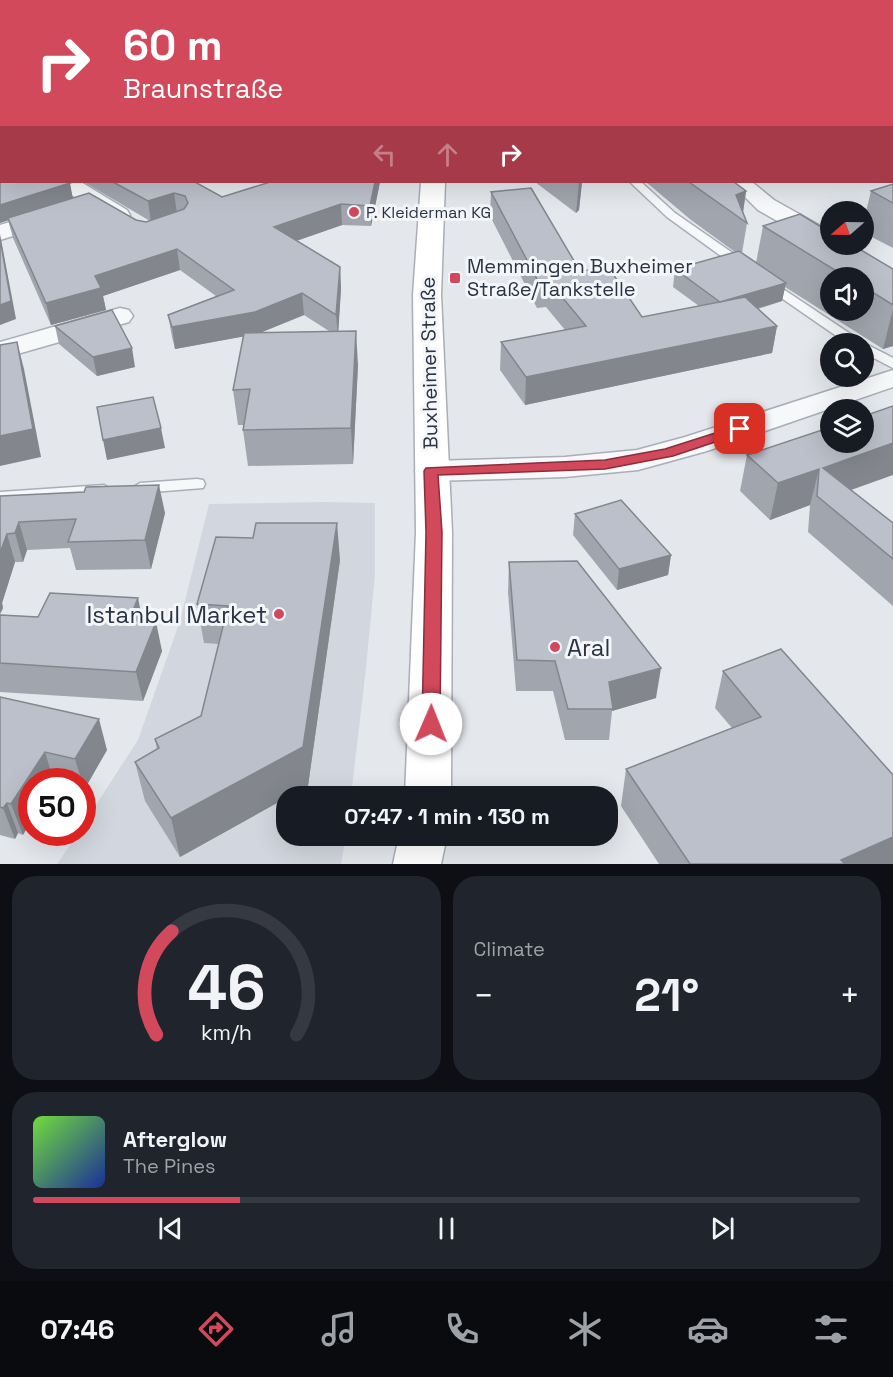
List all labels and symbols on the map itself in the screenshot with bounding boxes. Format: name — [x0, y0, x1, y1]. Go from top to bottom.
north arrow — [820, 201, 874, 255]
place label: P. Kleiderman KG — [366, 202, 491, 223]
marker: P. Kleiderman KG — [347, 205, 361, 219]
place label: Memmingen Buxheimer Straße/Tankstelle — [467, 253, 693, 302]
marker: Memmingen Buxheimer Straße/Tankstelle — [448, 271, 462, 285]
street label: Buxheimer Straße — [414, 276, 444, 450]
pin — [714, 403, 765, 454]
place label: Istanbul Market — [86, 599, 267, 630]
marker: Istanbul Market — [272, 607, 286, 621]
place label: Aral — [567, 632, 610, 663]
marker: Aral — [548, 640, 562, 654]
position arrow — [399, 692, 463, 756]
speed limit sign: 50 — [18, 768, 96, 846]

